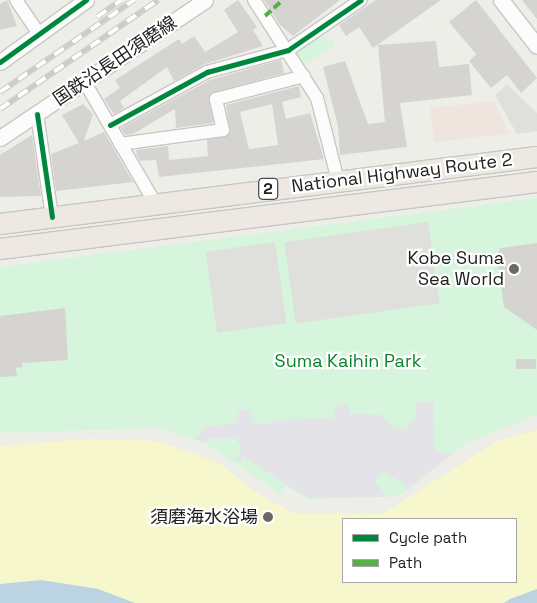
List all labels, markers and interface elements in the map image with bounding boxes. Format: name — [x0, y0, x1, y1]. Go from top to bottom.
street label: 国鉄沿長田須磨線 — [49, 12, 181, 110]
street label: National Highway Route 2 — [290, 149, 514, 197]
road number: 2 — [258, 175, 278, 202]
place label: Kobe Suma Sea World — [408, 248, 504, 290]
marker: Kobe Suma Sea World — [508, 263, 520, 275]
park label: Suma Kaihin Park — [275, 350, 421, 372]
place label: 須磨海水浴場 — [150, 506, 258, 528]
marker: 須磨海水浴場 — [262, 511, 274, 523]
legend — [342, 518, 517, 583]
text: Cycle path — [389, 528, 467, 547]
text: Path — [389, 553, 422, 572]

